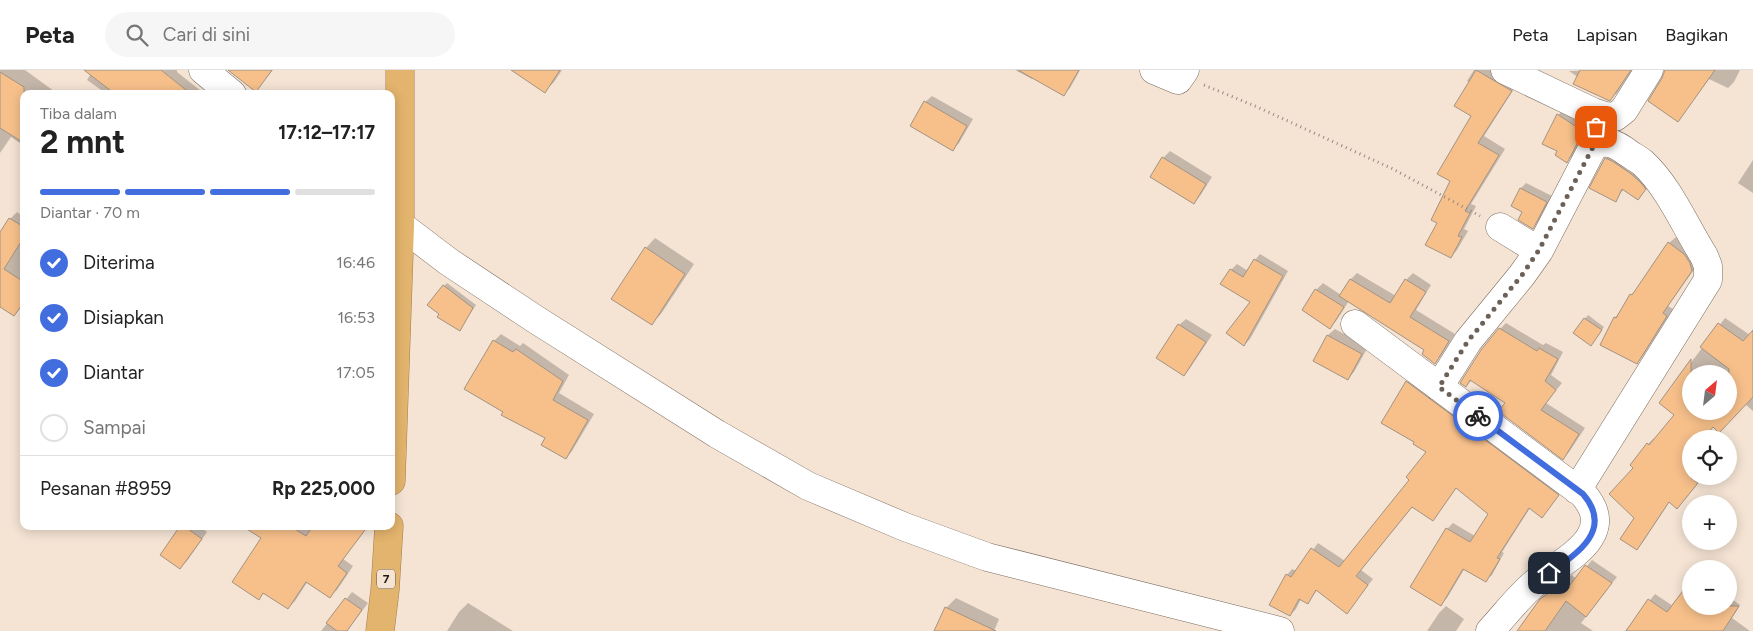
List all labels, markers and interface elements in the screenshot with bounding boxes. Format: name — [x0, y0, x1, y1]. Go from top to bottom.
search box — [105, 12, 455, 57]
text: Peta — [25, 20, 75, 49]
icon: search — [123, 21, 151, 49]
text: Cari di sini — [163, 23, 250, 46]
text: Peta — [1512, 24, 1548, 46]
text: Lapisan — [1576, 24, 1637, 46]
text: Bagikan — [1665, 24, 1728, 46]
text: Tiba dalam — [40, 104, 117, 123]
pin — [1575, 106, 1617, 148]
icon: bag — [1582, 113, 1610, 141]
text: 17:12–17:17 — [278, 121, 375, 144]
text: 2 mnt — [40, 123, 125, 161]
text: Diantar · 70 m — [40, 203, 140, 222]
icon: check — [40, 249, 68, 277]
text: Diterima — [83, 251, 155, 274]
text: 16:46 — [336, 253, 375, 272]
icon: check — [40, 304, 68, 332]
text: Disiapkan — [83, 306, 164, 329]
text: 16:53 — [337, 308, 375, 327]
icon: check — [40, 359, 68, 387]
text: Diantar — [83, 361, 144, 384]
text: 17:05 — [336, 363, 375, 382]
north arrow — [1682, 365, 1738, 420]
map controls — [1682, 365, 1737, 615]
courier — [1453, 391, 1503, 441]
icon: bike — [1464, 402, 1492, 430]
text: Sampai — [83, 416, 146, 439]
button: locate — [1682, 430, 1737, 485]
text: Pesanan #8959 — [40, 477, 171, 500]
text: Rp 225,000 — [272, 477, 375, 500]
button: + — [1682, 495, 1737, 550]
pin — [1528, 552, 1570, 594]
icon: home — [1535, 559, 1563, 587]
button: − — [1682, 560, 1737, 615]
road number: 7 — [377, 569, 395, 588]

